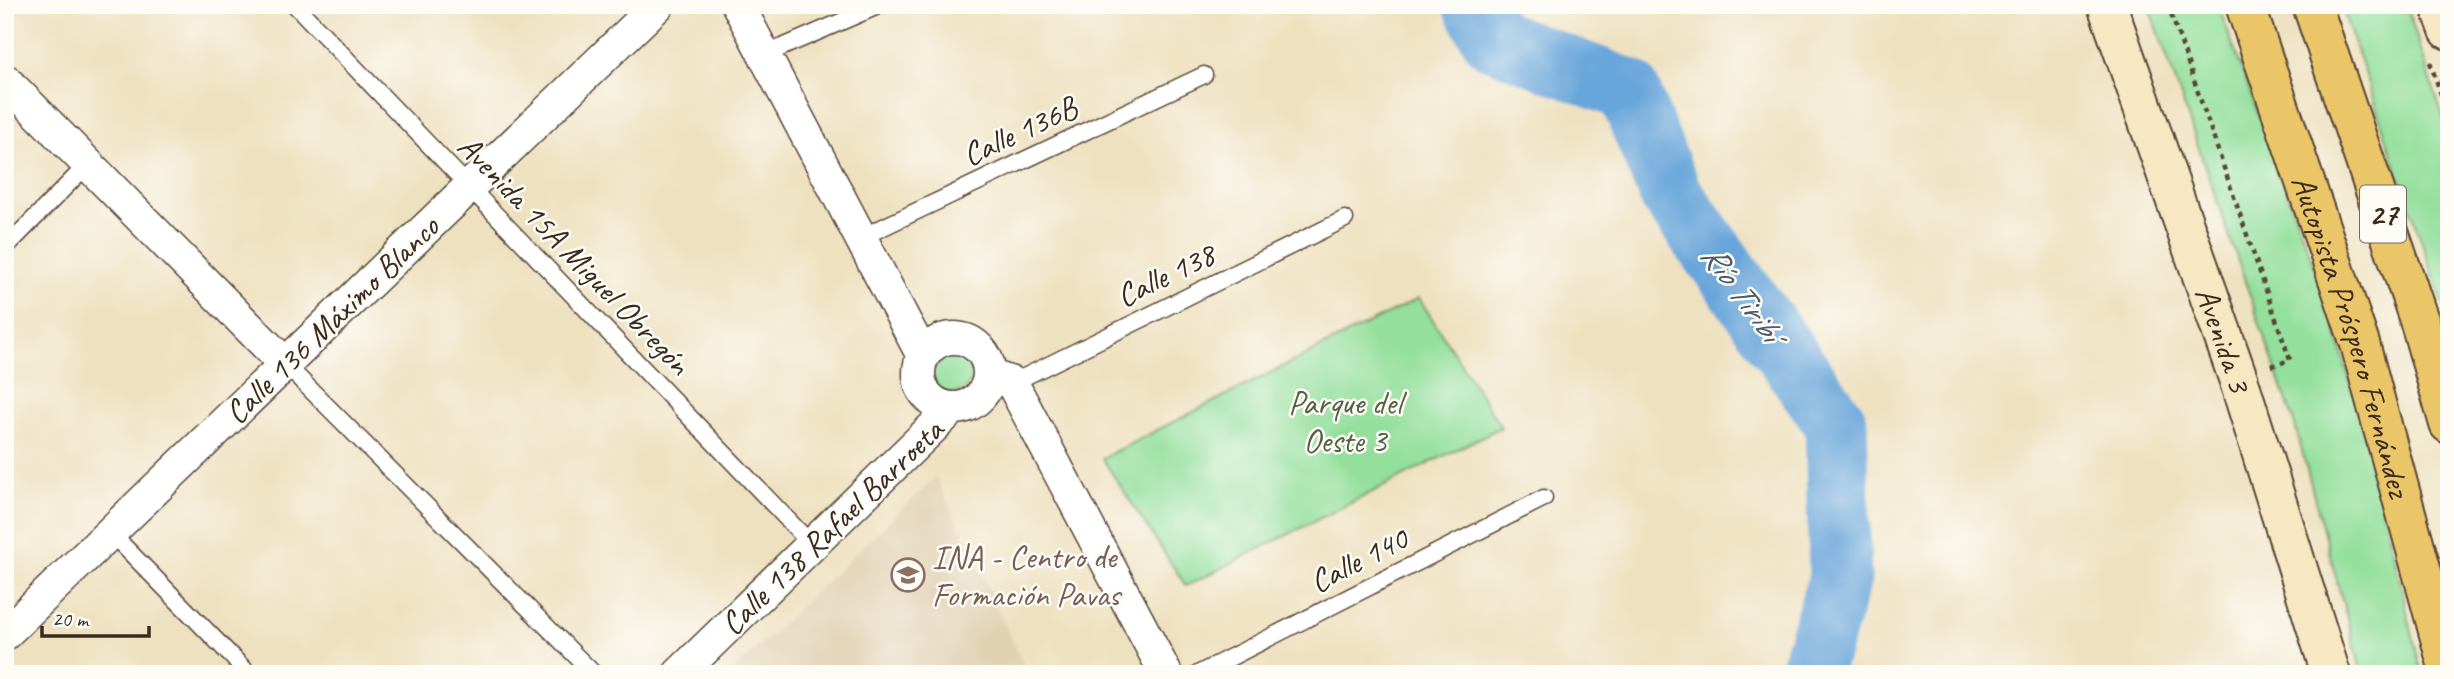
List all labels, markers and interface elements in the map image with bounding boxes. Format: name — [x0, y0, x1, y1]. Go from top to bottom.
street label: Calle 136B — [955, 85, 1085, 176]
street label: Avenida 15A Miguel Obregón — [449, 126, 701, 384]
street label: Autopista Próspero Fernández — [2282, 169, 2421, 504]
road number: 27 — [2360, 186, 2406, 243]
street label: Calle 136 Máximo Blanco — [215, 205, 450, 433]
street label: Calle 138 — [1109, 232, 1224, 317]
water label: Río Tiribí — [1691, 235, 1799, 359]
street label: Avenida 3 — [2186, 281, 2262, 399]
park label: Parque del Oeste 3 — [1288, 382, 1407, 462]
street label: Calle 138 Rafael Barroeta — [711, 408, 954, 644]
street label: Calle 140 — [1302, 517, 1416, 602]
place label: INA - Centro de Formación Pavas — [932, 536, 1123, 616]
school or university icon: INA - Centro de Formación Pavas — [889, 556, 927, 594]
scale bar — [42, 595, 149, 639]
text: 20 m — [52, 606, 90, 632]

